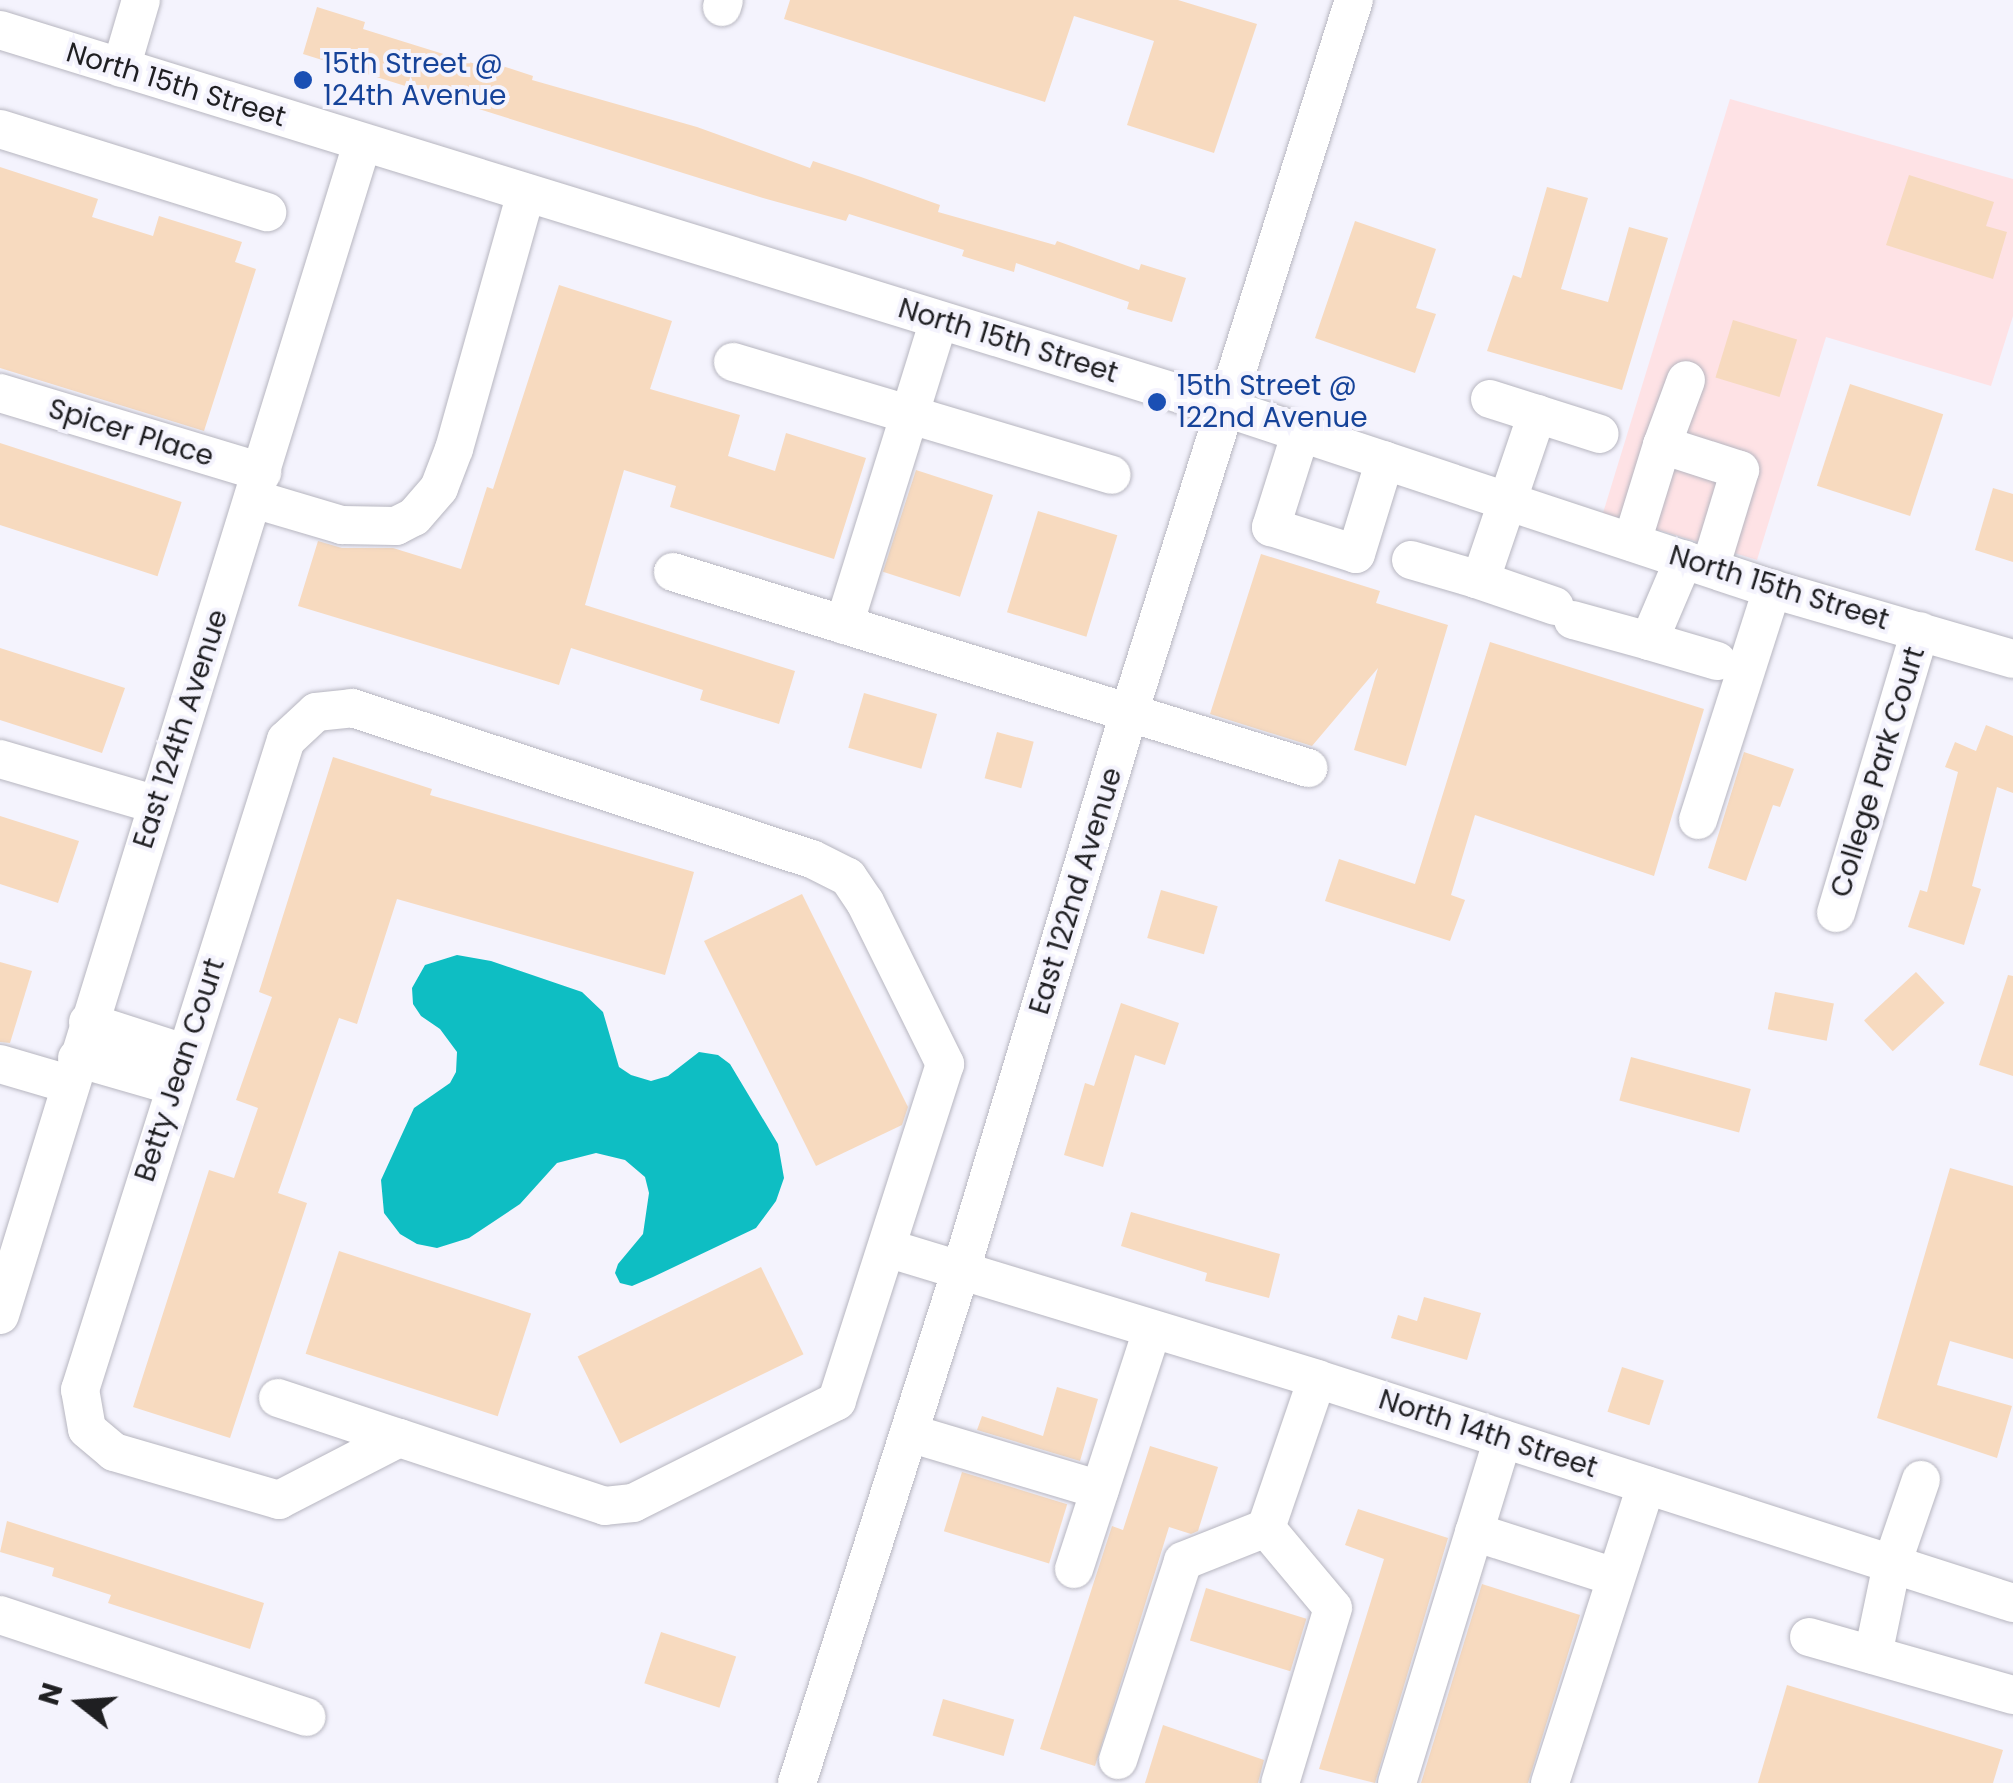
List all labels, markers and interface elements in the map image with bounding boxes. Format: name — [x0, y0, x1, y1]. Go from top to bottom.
street label: North 15th Street — [62, 36, 290, 134]
place label: 15th Street @ 124th Avenue — [323, 47, 506, 113]
marker: 15th Street @ 124th Avenue — [292, 69, 314, 91]
street label: North 15th Street — [894, 292, 1122, 390]
place label: 15th Street @ 122nd Avenue — [1177, 369, 1368, 435]
marker: 15th Street @ 122nd Avenue — [1146, 391, 1168, 413]
street label: Spicer Place — [44, 392, 218, 474]
street label: North 15th Street — [1665, 539, 1893, 637]
street label: East 124th Avenue — [127, 605, 235, 853]
street label: College Park Court — [1824, 643, 1932, 901]
street label: East 122nd Avenue — [1022, 764, 1130, 1018]
street label: Betty Jean Court — [128, 954, 232, 1186]
street label: North 14th Street — [1374, 1383, 1602, 1485]
north arrow — [30, 1653, 130, 1753]
text: N — [29, 1678, 73, 1710]

